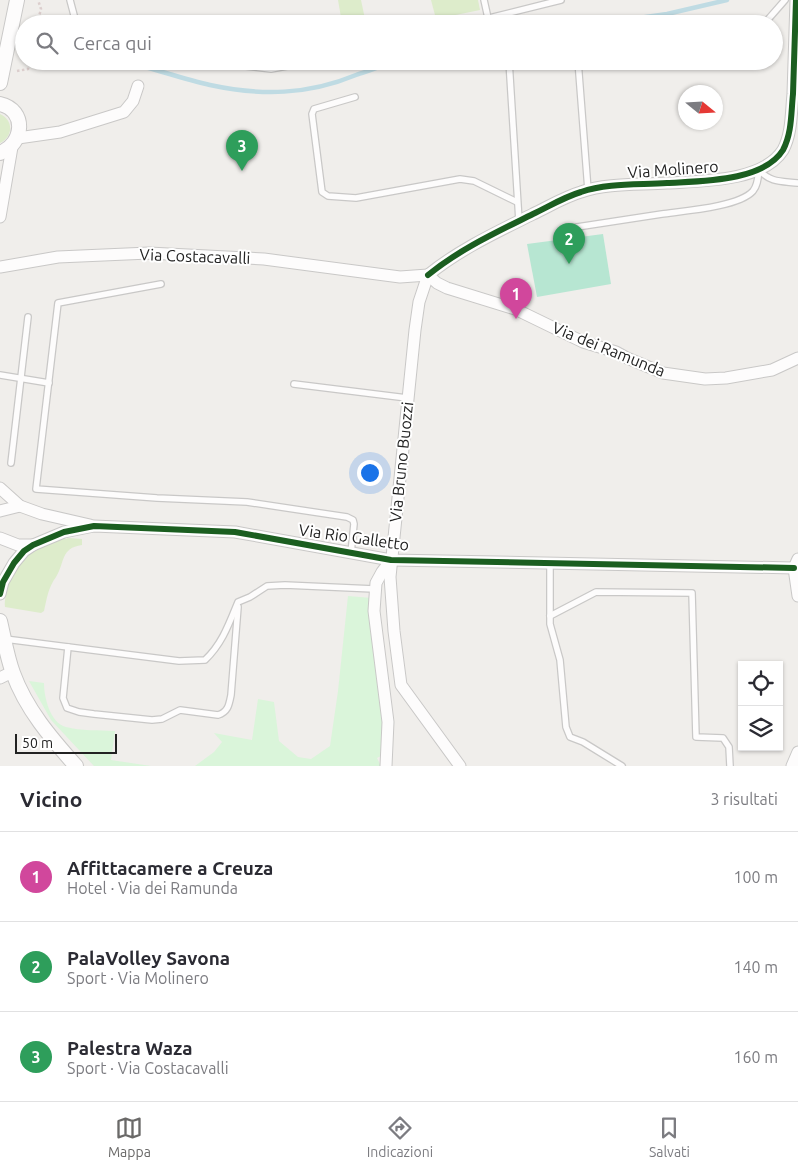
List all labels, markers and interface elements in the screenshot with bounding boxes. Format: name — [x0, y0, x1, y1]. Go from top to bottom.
search box — [15, 15, 783, 70]
icon: search — [33, 29, 61, 57]
text: Cerca qui — [73, 32, 152, 54]
north arrow — [678, 85, 723, 130]
pin: 3 — [226, 130, 258, 171]
street label: Via Molinero — [627, 157, 719, 181]
pin: 2 — [553, 223, 585, 264]
street label: Via Costacavalli — [139, 245, 251, 267]
pin: 1 — [500, 278, 532, 319]
street label: Via dei Ramunda — [550, 318, 668, 380]
street label: Via Bruno Buozzi — [386, 401, 416, 523]
your location — [357, 460, 383, 486]
street label: Via Rio Galletto — [298, 520, 410, 554]
map controls — [738, 661, 783, 751]
button: locate — [738, 661, 783, 706]
button: layers — [738, 706, 783, 751]
scale bar — [15, 731, 118, 754]
text: 50 m — [22, 735, 53, 751]
text: Vicino — [20, 787, 82, 811]
text: 3 risultati — [710, 790, 778, 808]
text: Affittacamere a Creuza — [67, 857, 273, 879]
text: 1 — [31, 868, 41, 886]
text: 100 m — [733, 868, 778, 886]
text: Hotel · Via dei Ramunda — [67, 879, 238, 897]
text: PalaVolley Savona — [67, 947, 230, 969]
text: 2 — [31, 958, 41, 976]
text: 140 m — [733, 958, 778, 976]
text: Sport · Via Molinero — [67, 969, 209, 987]
text: Palestra Waza — [67, 1037, 193, 1059]
text: 3 — [31, 1048, 41, 1066]
text: 160 m — [733, 1048, 778, 1066]
text: Sport · Via Costacavalli — [67, 1059, 229, 1077]
tab: Mappa — [108, 1114, 151, 1160]
tab: Indicazioni — [367, 1114, 433, 1160]
tab: Salvati — [649, 1114, 690, 1160]

